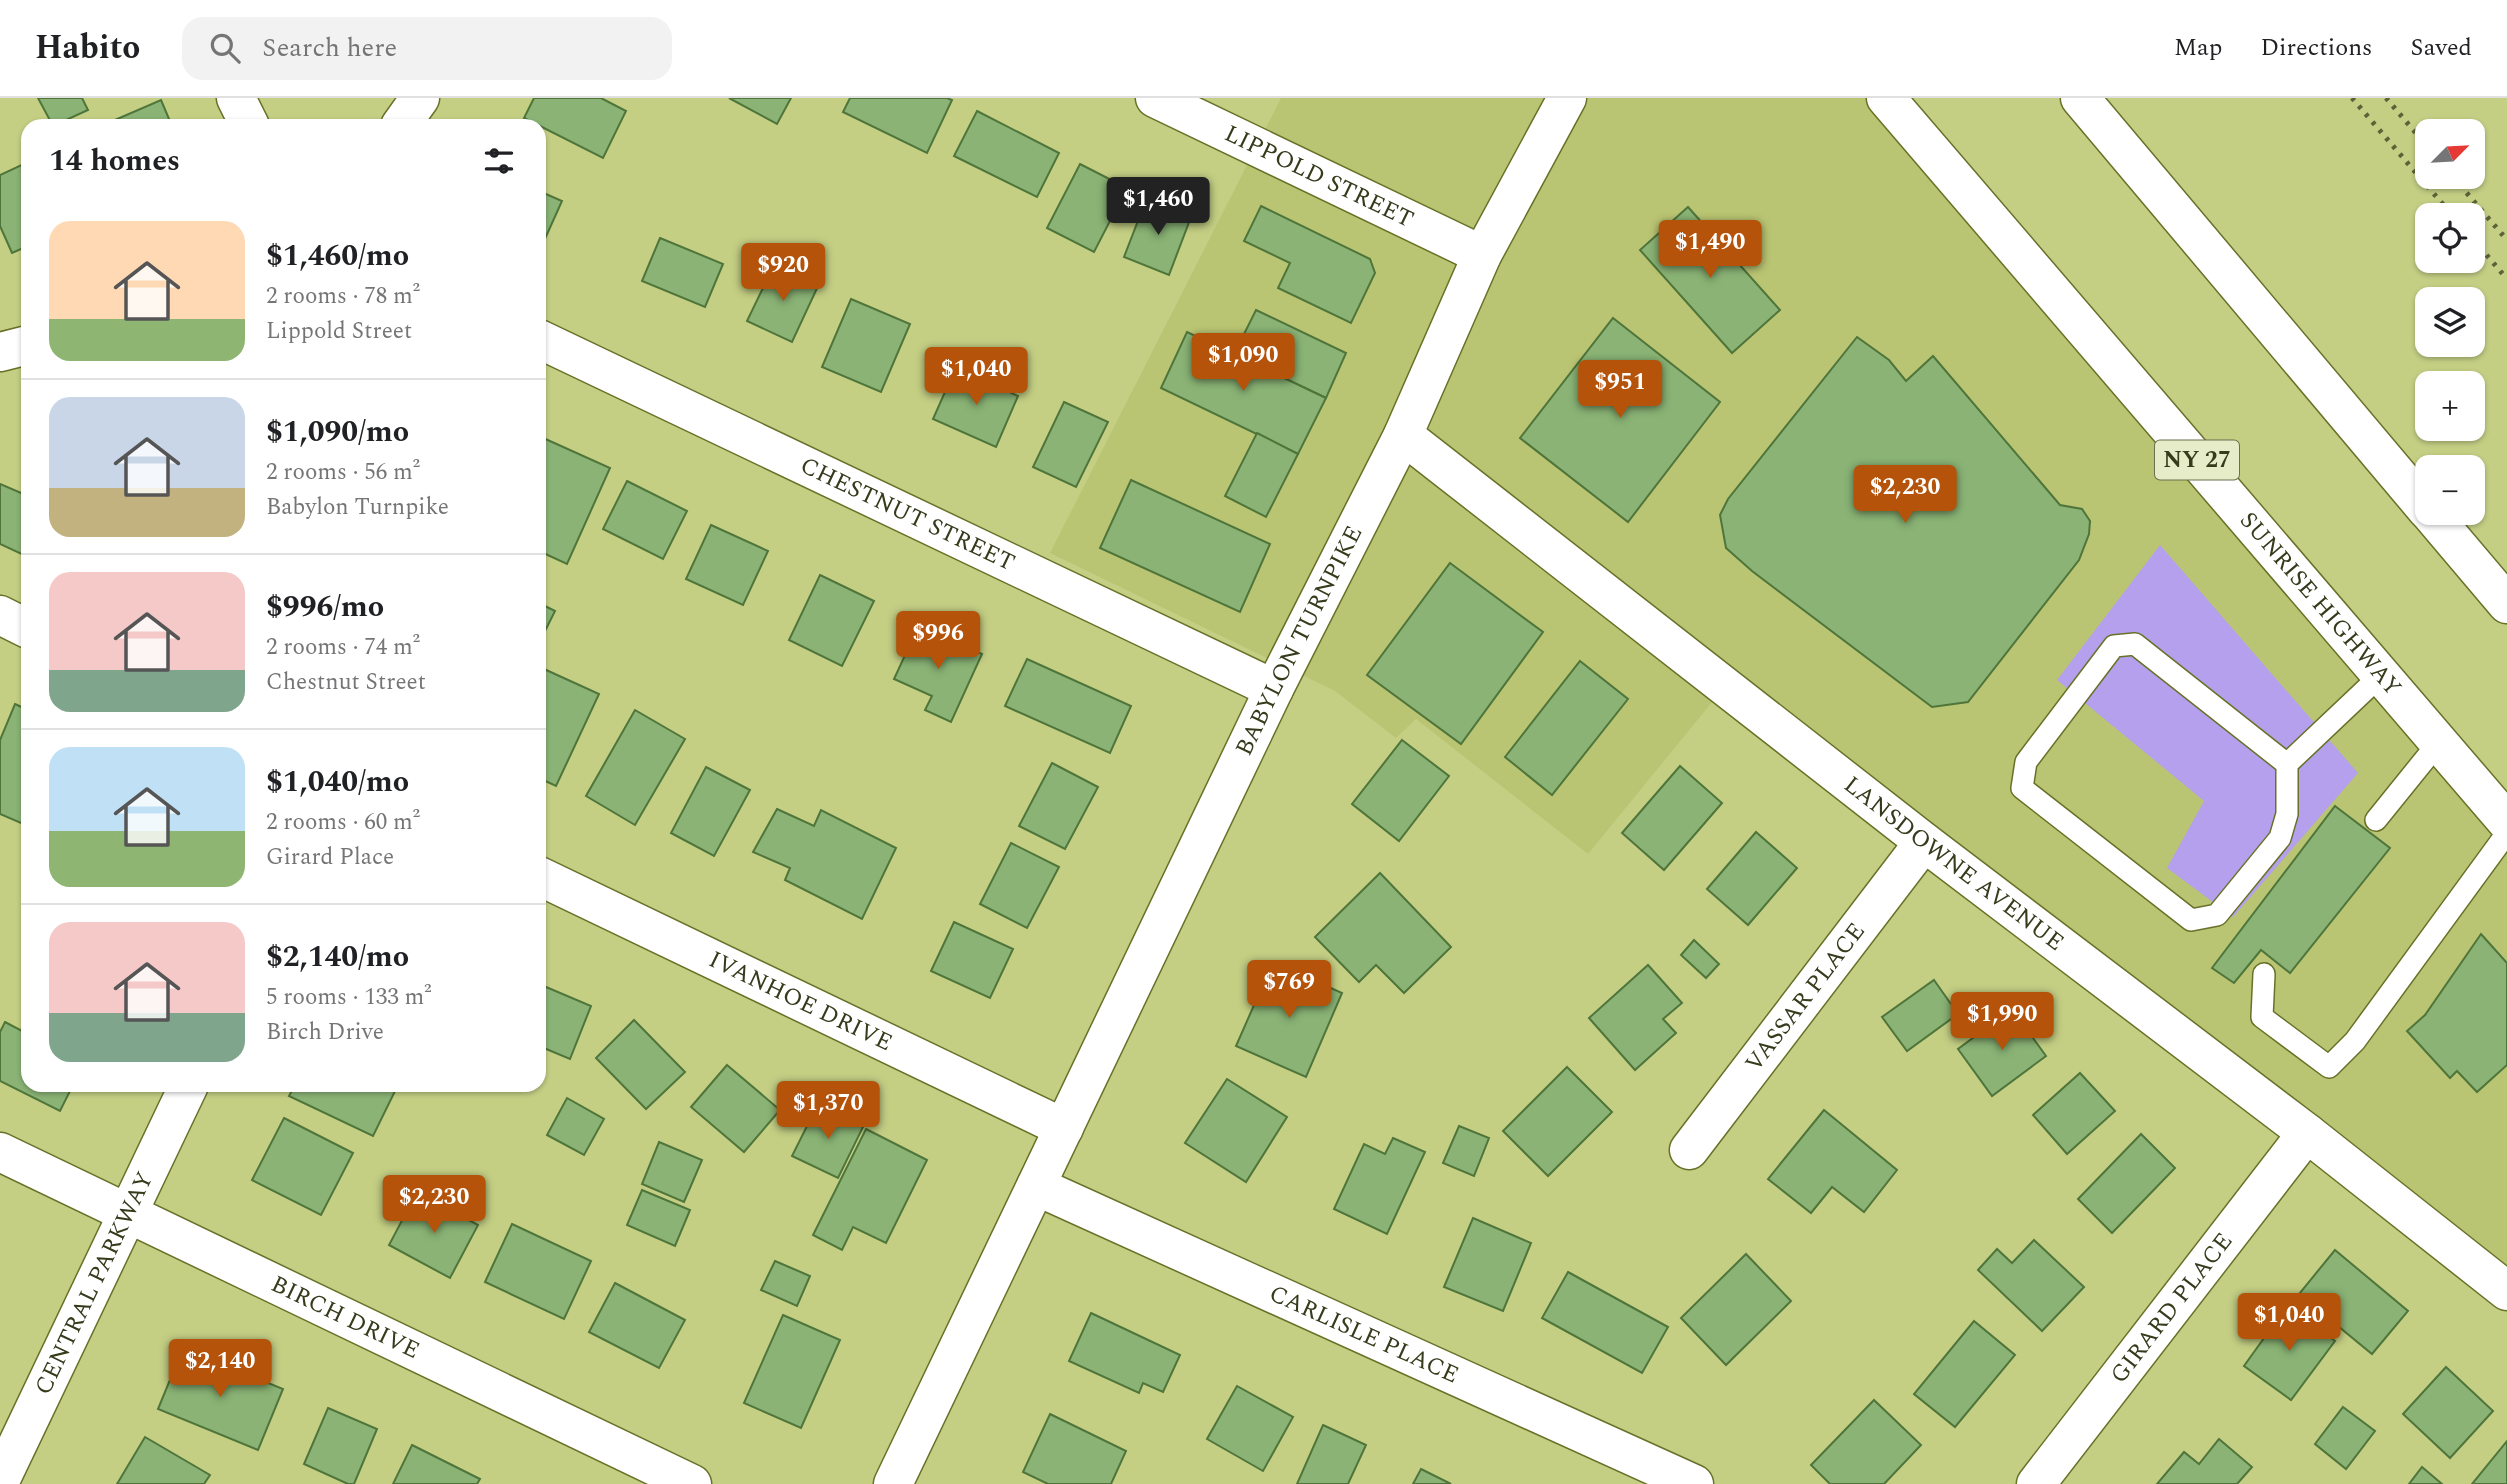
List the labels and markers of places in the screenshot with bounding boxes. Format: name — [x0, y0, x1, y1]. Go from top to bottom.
pin: $1,460 — [1101, 178, 1215, 237]
pin: $1,490 — [1653, 220, 1767, 280]
pin: $920 — [742, 244, 824, 303]
pin: $1,090 — [1186, 334, 1300, 393]
pin: $1,040 — [919, 348, 1033, 407]
pin: $951 — [1579, 360, 1661, 420]
pin: $2,230 — [1848, 466, 1962, 525]
pin: $996 — [897, 612, 979, 671]
pin: $769 — [1248, 960, 1330, 1020]
pin: $1,990 — [1945, 992, 2059, 1052]
pin: $1,370 — [771, 1082, 885, 1141]
pin: $2,230 — [377, 1176, 491, 1235]
pin: $1,040 — [2232, 1294, 2346, 1353]
pin: $2,140 — [163, 1340, 277, 1399]

